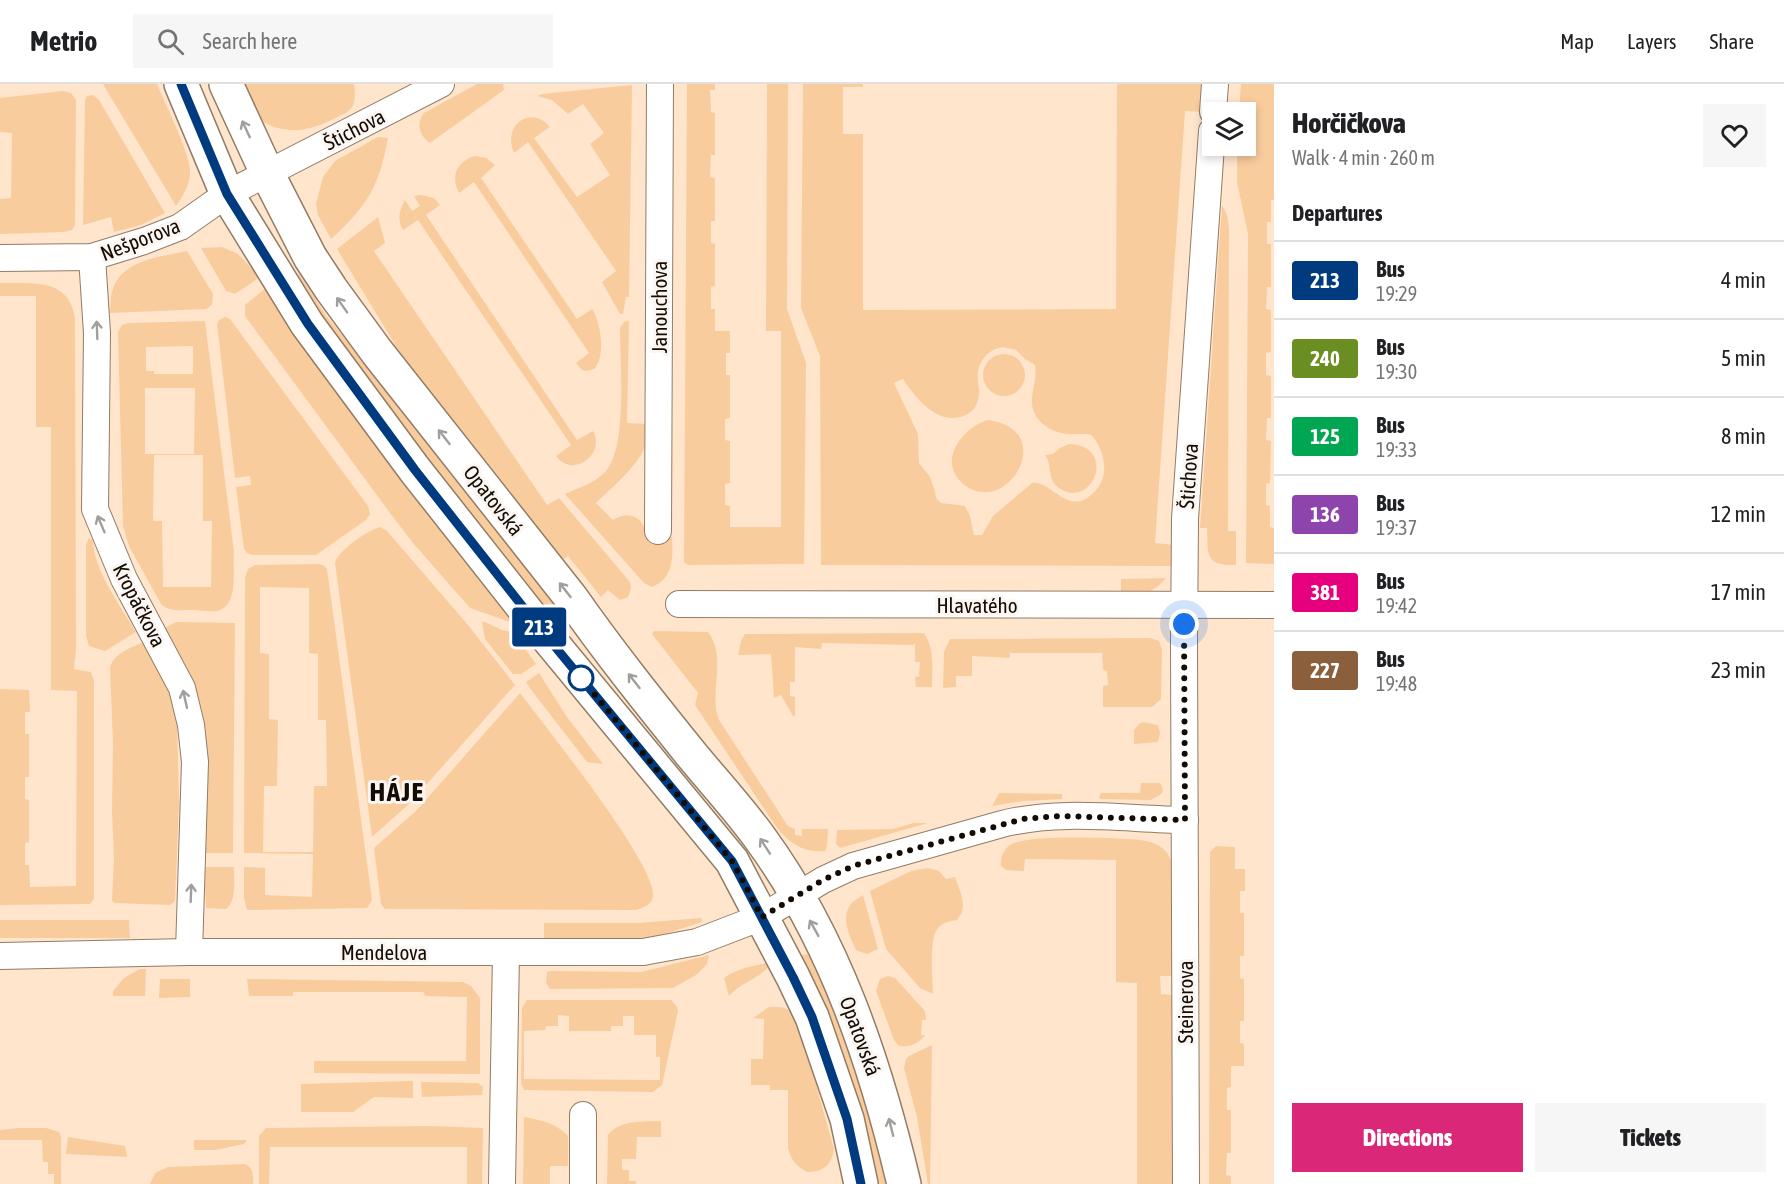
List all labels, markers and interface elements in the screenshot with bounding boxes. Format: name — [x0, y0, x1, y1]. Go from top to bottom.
search box — [133, 14, 553, 68]
text: Metrio — [30, 25, 97, 57]
icon: search — [154, 25, 187, 58]
text: Search here — [202, 28, 297, 54]
text: Map — [1560, 29, 1594, 53]
text: Layers — [1627, 29, 1677, 53]
text: Share — [1710, 29, 1754, 53]
map controls — [1202, 102, 1256, 156]
button: layers — [1202, 102, 1256, 156]
street label: Štichova — [319, 103, 389, 155]
button: heart — [1703, 104, 1766, 167]
text: Horčičkova — [1292, 107, 1406, 139]
one-way arrow — [240, 120, 252, 138]
text: Walk · 4 min · 260 m — [1292, 146, 1435, 169]
text: Departures — [1292, 200, 1382, 226]
street label: Nešporova — [97, 213, 183, 265]
text: Bus — [1376, 256, 1405, 282]
street label: Janouchova — [647, 261, 671, 353]
text: 4 min — [1721, 267, 1766, 293]
text: 213 — [1310, 268, 1340, 292]
text: 19:29 — [1376, 282, 1417, 305]
one-way arrow — [336, 298, 348, 314]
one-way arrow — [91, 320, 102, 340]
text: Bus — [1376, 334, 1405, 360]
text: 5 min — [1721, 345, 1766, 371]
text: 240 — [1310, 346, 1340, 370]
text: 19:30 — [1376, 360, 1417, 383]
text: Bus — [1376, 412, 1405, 438]
text: 8 min — [1721, 423, 1766, 449]
text: 125 — [1310, 424, 1340, 448]
one-way arrow — [438, 429, 451, 445]
text: 19:33 — [1376, 438, 1417, 461]
street label: Štichova — [1174, 442, 1202, 510]
street label: Opatovská — [459, 460, 529, 540]
text: Bus — [1376, 490, 1405, 516]
text: 12 min — [1711, 501, 1766, 527]
text: 136 — [1310, 502, 1340, 526]
one-way arrow — [95, 515, 106, 533]
text: 19:37 — [1376, 516, 1417, 539]
street label: Kropáčkova — [109, 559, 171, 651]
text: Bus — [1376, 568, 1405, 594]
text: 17 min — [1711, 579, 1766, 605]
text: 381 — [1310, 580, 1340, 604]
one-way arrow — [558, 582, 571, 598]
street label: Hlavatého — [936, 593, 1018, 617]
text: 19:42 — [1376, 594, 1417, 617]
line badge: 213 — [504, 608, 574, 646]
your location — [1169, 609, 1199, 639]
text: 213 — [524, 615, 554, 639]
text: Bus — [1376, 646, 1405, 672]
text: 23 min — [1711, 657, 1766, 683]
text: 227 — [1310, 658, 1340, 682]
unlabelled marker — [568, 665, 594, 691]
text: 19:48 — [1376, 672, 1417, 695]
one-way arrow — [627, 674, 640, 690]
one-way arrow — [179, 690, 191, 709]
district label: HÁJE — [369, 776, 425, 807]
one-way arrow — [759, 838, 771, 855]
one-way arrow — [185, 884, 196, 904]
one-way arrow — [808, 919, 819, 937]
street label: Mendelova — [341, 940, 427, 964]
street label: Steinerova — [1173, 961, 1197, 1043]
street label: Opatovská — [836, 993, 886, 1079]
button: Directions — [1292, 1103, 1523, 1172]
button: Tickets — [1535, 1103, 1766, 1172]
one-way arrow — [884, 1118, 896, 1137]

